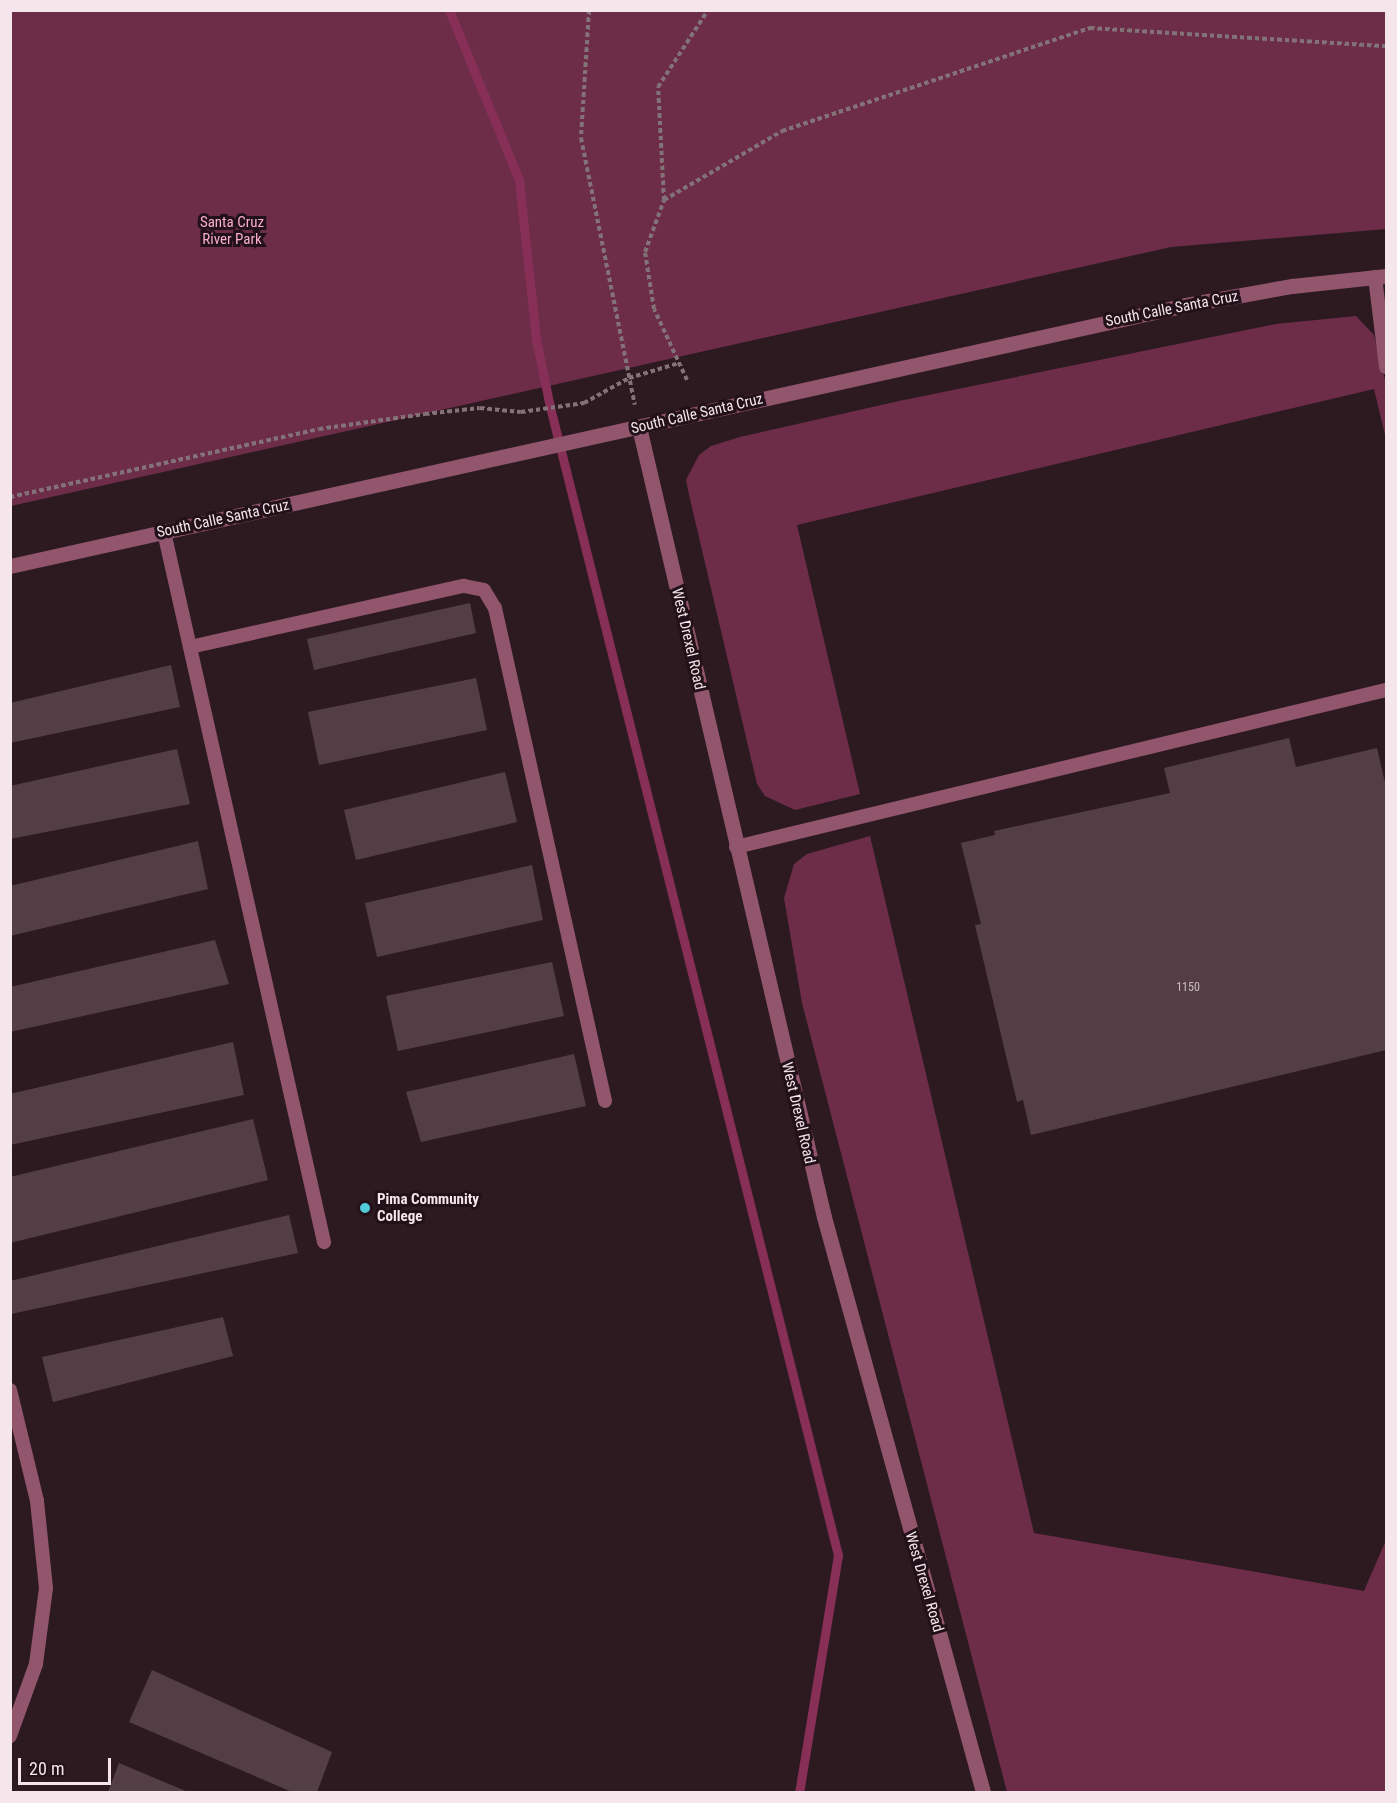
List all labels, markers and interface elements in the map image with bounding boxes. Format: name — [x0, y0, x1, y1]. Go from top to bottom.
park label: Santa Cruz River Park — [200, 213, 264, 248]
street label: South Calle Santa Cruz — [1104, 287, 1240, 331]
street label: South Calle Santa Cruz — [629, 390, 765, 438]
street label: South Calle Santa Cruz — [155, 496, 291, 542]
street label: West Drexel Road — [668, 587, 708, 691]
house number: 1150 — [1176, 981, 1200, 995]
street label: West Drexel Road — [778, 1061, 818, 1165]
place label: Pima Community College — [377, 1190, 479, 1225]
marker: Pima Community College — [358, 1201, 372, 1215]
street label: West Drexel Road — [901, 1530, 947, 1634]
scale bar — [21, 1746, 114, 1784]
text: 20 m — [29, 1758, 64, 1779]

